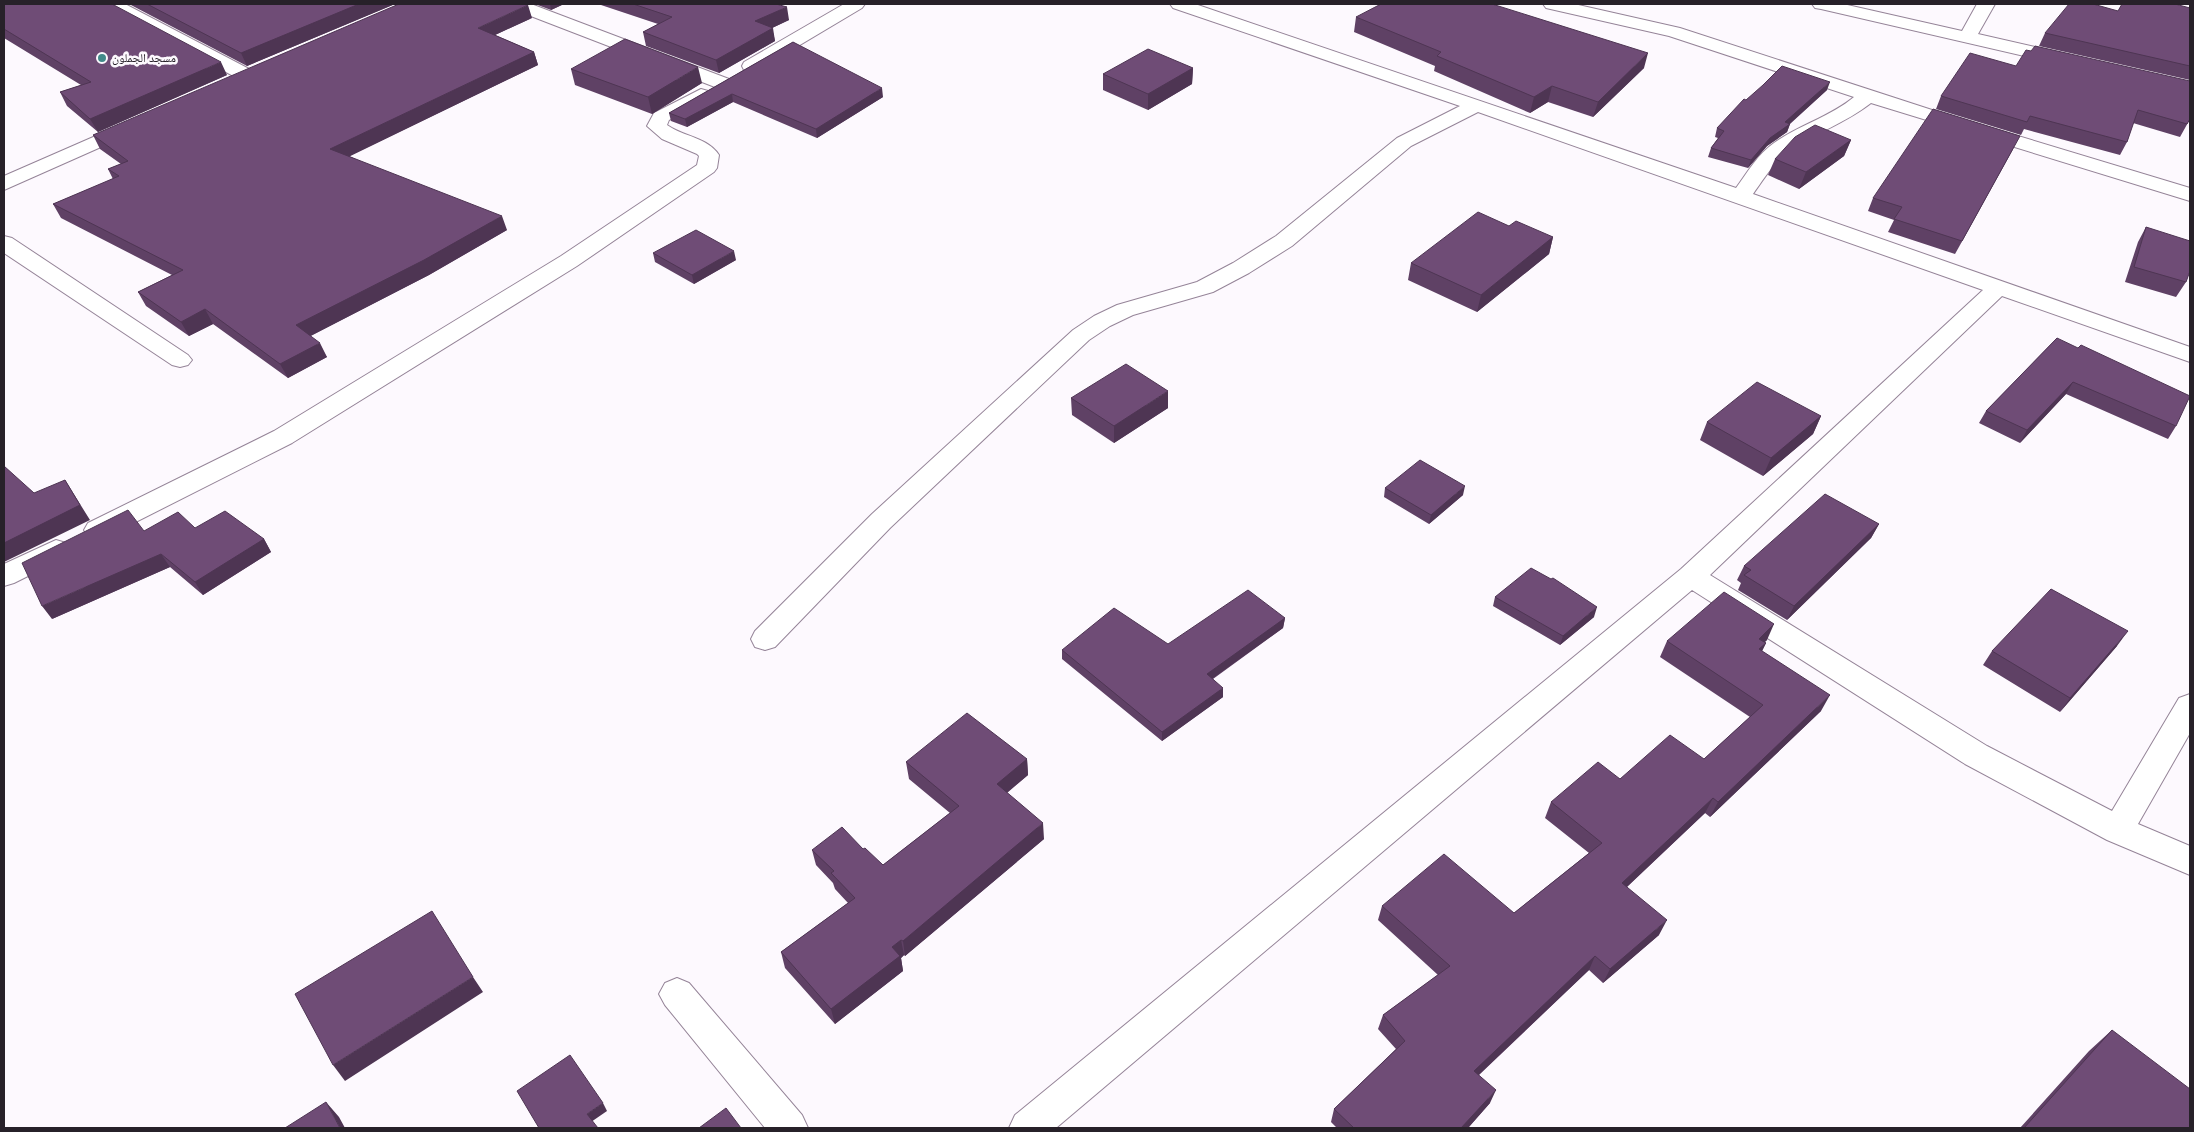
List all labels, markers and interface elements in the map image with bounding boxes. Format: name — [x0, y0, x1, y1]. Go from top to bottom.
place label: مسجد الجملون — [112, 51, 176, 65]
marker: مسجد الجملون — [96, 52, 108, 64]

